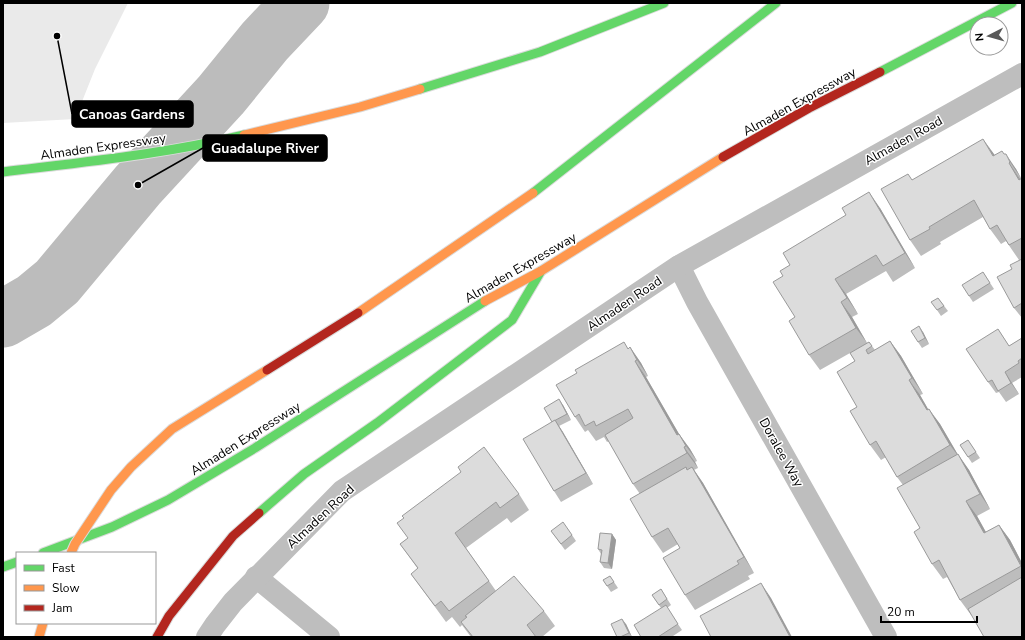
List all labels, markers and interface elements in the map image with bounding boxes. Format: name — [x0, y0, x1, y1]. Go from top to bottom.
north arrow — [969, 16, 1009, 56]
text: N — [972, 32, 987, 42]
street label: Almaden Expressway — [740, 63, 860, 140]
callout: Canoas Gardens — [72, 101, 193, 127]
text: Canoas Gardens — [79, 105, 185, 124]
street label: Almaden Road — [861, 112, 946, 170]
street label: Almaden Expressway — [39, 129, 167, 165]
callout: Guadalupe River — [203, 135, 327, 161]
text: Guadalupe River — [211, 139, 319, 158]
street label: Almaden Expressway — [461, 228, 580, 307]
street label: Almaden Road — [584, 272, 666, 336]
street label: Almaden Expressway — [187, 397, 304, 480]
street label: Doralee Way — [755, 415, 808, 491]
street label: Almaden Road — [283, 481, 359, 553]
legend — [16, 552, 156, 624]
text: Fast — [52, 560, 75, 576]
text: Slow — [52, 580, 80, 596]
scale bar — [881, 598, 977, 624]
text: Jam — [51, 600, 73, 616]
text: 20 m — [887, 604, 915, 620]

